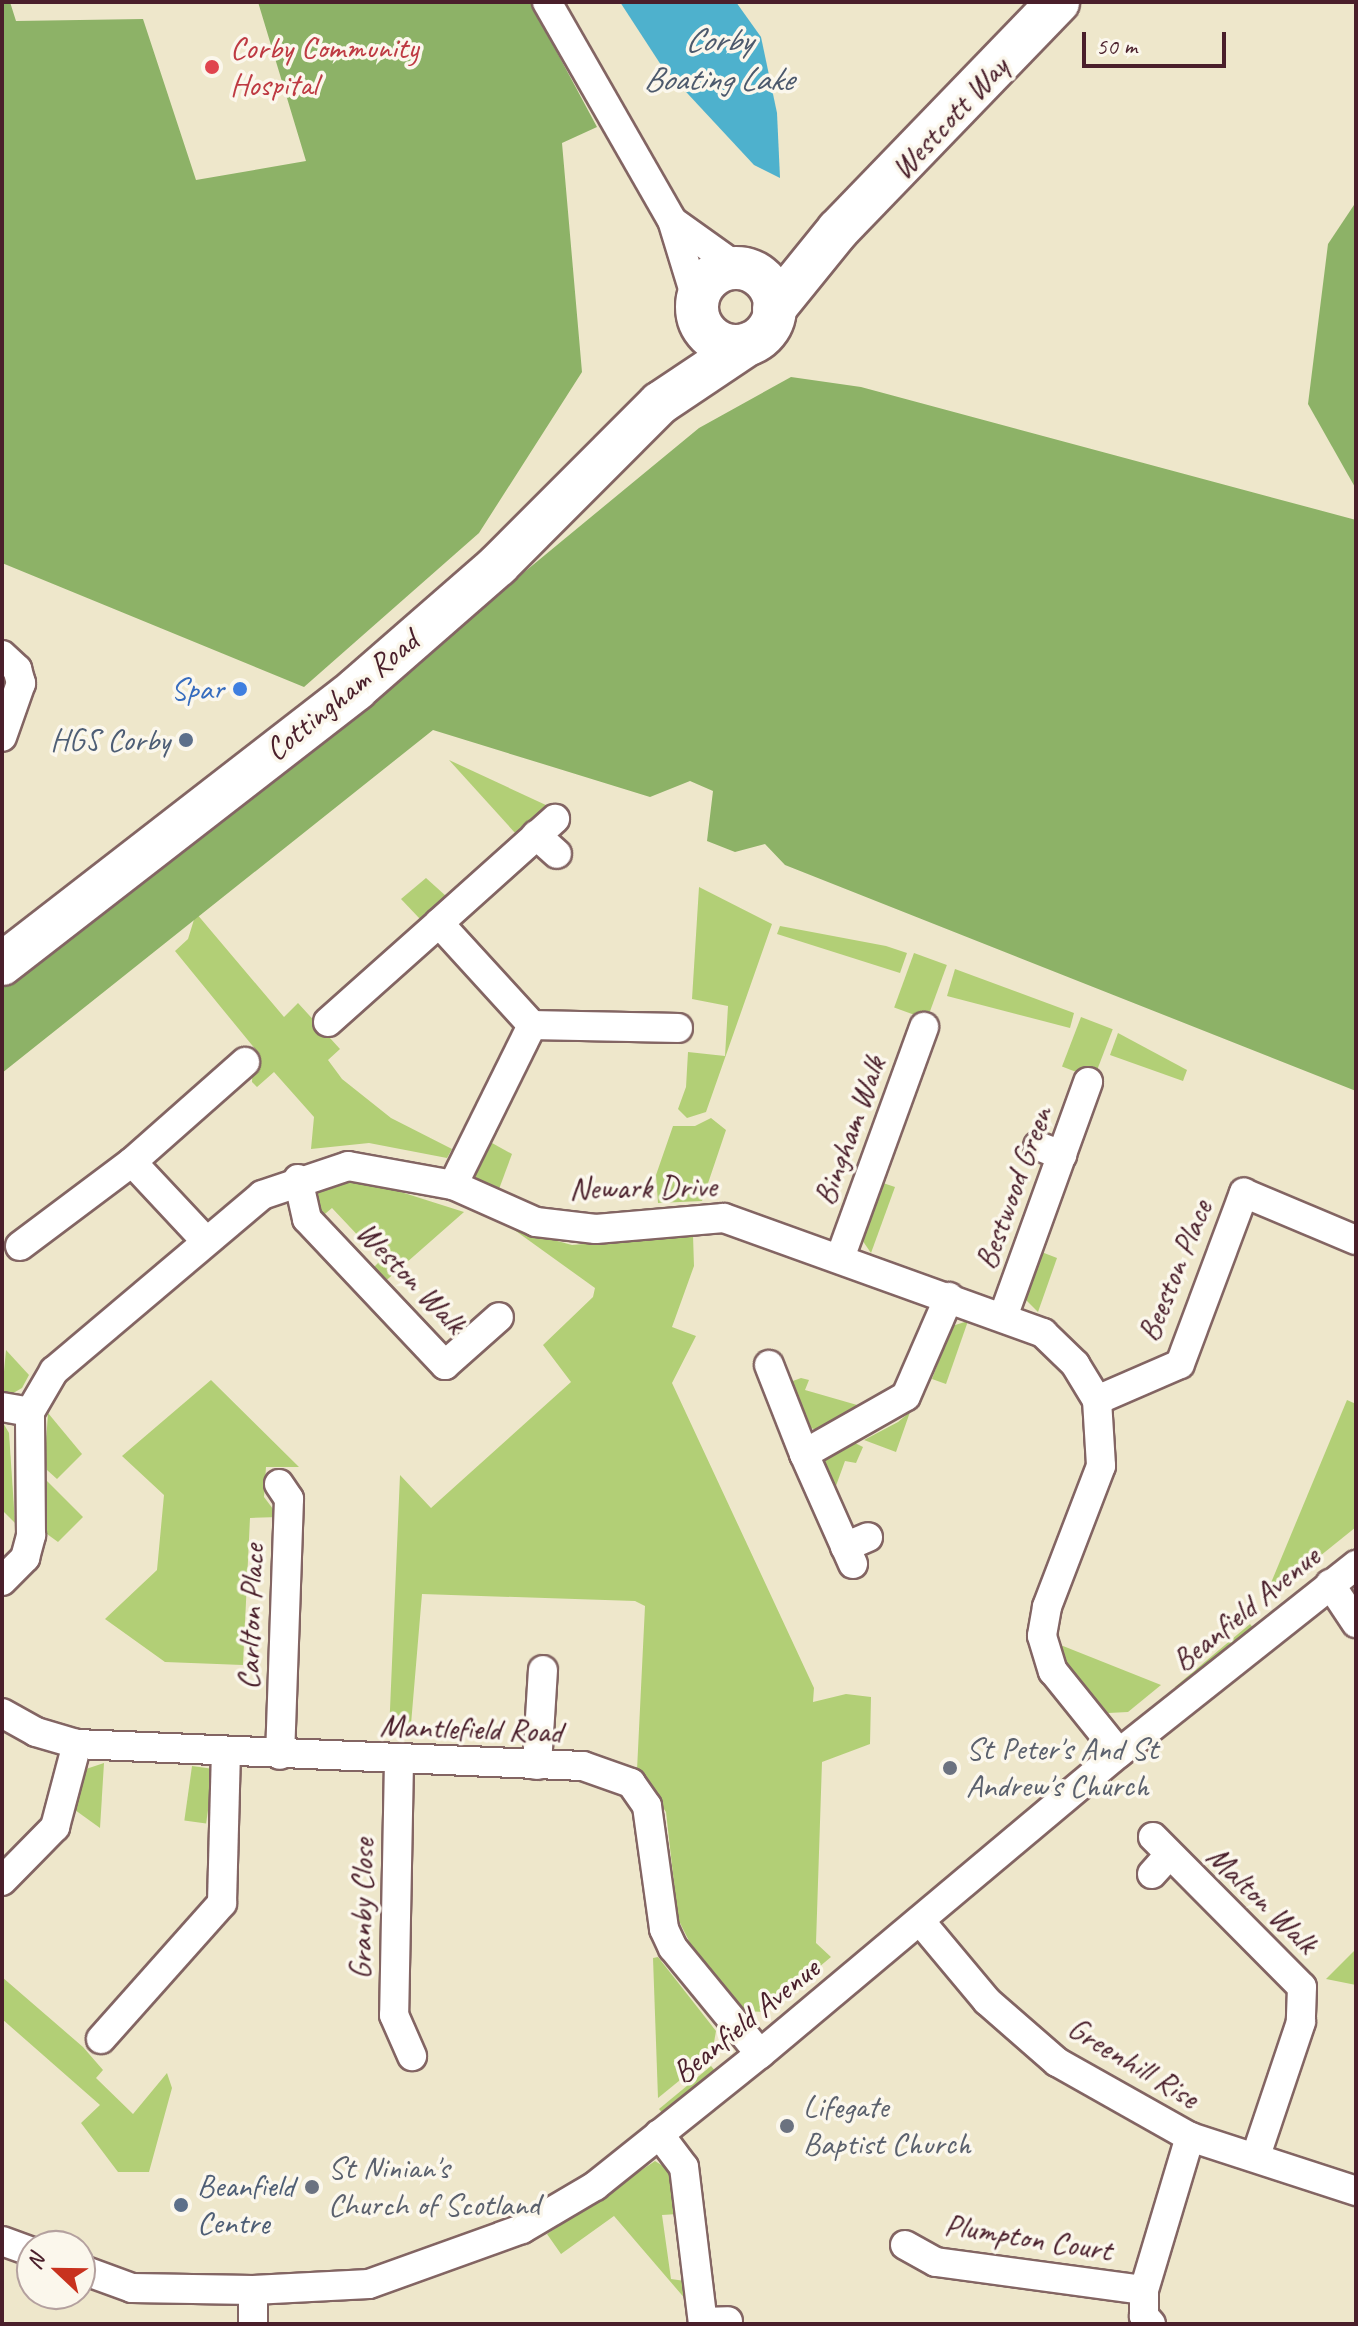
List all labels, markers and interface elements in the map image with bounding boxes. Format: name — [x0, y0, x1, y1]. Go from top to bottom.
scale bar — [1086, 16, 1230, 66]
water label: Corby Boating Lake — [643, 19, 793, 98]
place label: Corby Community Hospital — [230, 30, 418, 105]
text: 50 m — [1096, 31, 1137, 61]
street label: Westcott Way — [883, 48, 1017, 188]
marker: Corby Community Hospital — [201, 56, 223, 78]
street label: Cottingham Road — [258, 622, 426, 770]
place label: Spar — [171, 670, 224, 708]
marker: Spar — [231, 680, 249, 698]
place label: HGS Corby — [50, 721, 170, 759]
marker: HGS Corby — [177, 731, 195, 749]
street label: Bingham Walk — [805, 1051, 895, 1211]
street label: Bestwood Green — [967, 1101, 1061, 1275]
street label: Newark Drive — [569, 1168, 717, 1208]
street label: Beeston Place — [1129, 1195, 1221, 1347]
street label: Weston Walk — [348, 1213, 474, 1343]
street label: Beanfield Avenue — [1165, 1538, 1327, 1680]
street label: Carlton Place — [229, 1543, 273, 1691]
street label: Mantlefield Road — [379, 1707, 563, 1751]
place label: St Peter's And St Andrew's Church — [966, 1731, 1157, 1806]
marker: St Peter's And St Andrew's Church — [941, 1759, 959, 1777]
street label: Malton Walk — [1198, 1837, 1326, 1963]
street label: Granby Close — [342, 1838, 382, 1980]
street label: Beanfield Avenue — [665, 1950, 827, 2092]
street label: Greenhill Rise — [1061, 2009, 1205, 2117]
place label: Lifegate Baptist Church — [803, 2089, 972, 2164]
marker: Lifegate Baptist Church — [778, 2117, 796, 2135]
place label: St Ninian's Church of Scotland — [328, 2150, 538, 2225]
place label: Beanfield Centre — [197, 2168, 294, 2243]
marker: St Ninian's Church of Scotland — [303, 2178, 321, 2196]
marker: Beanfield Centre — [172, 2196, 190, 2214]
street label: Plumpton Court — [942, 2206, 1114, 2270]
north arrow — [16, 2230, 96, 2310]
text: N — [20, 2250, 51, 2273]

